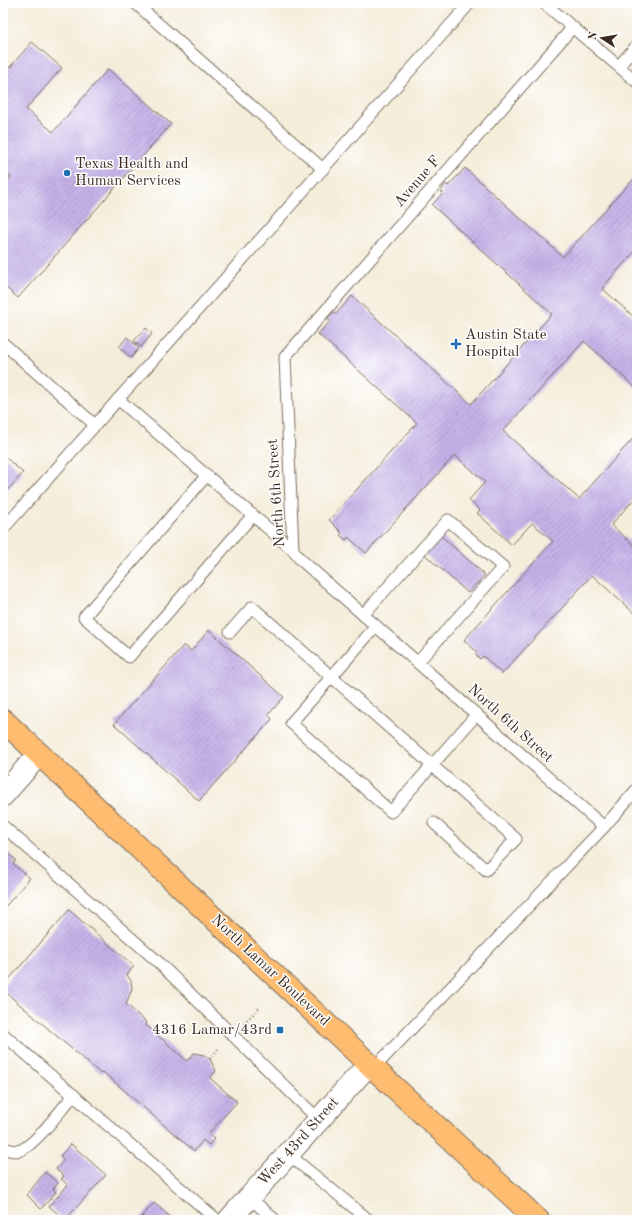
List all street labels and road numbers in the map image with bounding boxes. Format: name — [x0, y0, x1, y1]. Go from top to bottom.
street label: Avenue F — [392, 154, 444, 210]
street label: North 6th Street — [266, 438, 288, 548]
street label: North 6th Street — [465, 682, 555, 766]
street label: North Lamar Boulevard — [208, 912, 332, 1030]
street label: West 43rd Street — [256, 1095, 342, 1189]

